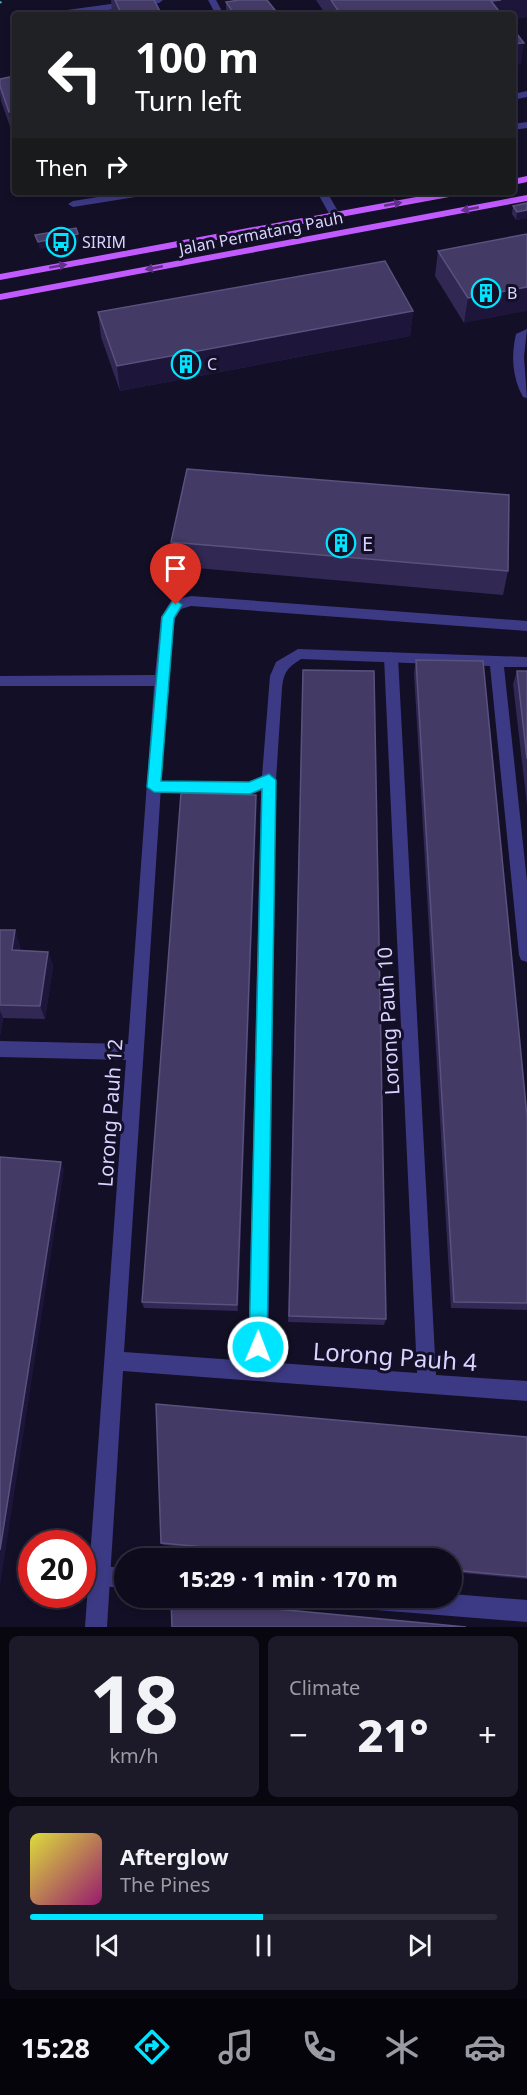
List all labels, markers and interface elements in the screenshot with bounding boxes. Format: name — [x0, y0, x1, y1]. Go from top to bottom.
text: 100 m — [135, 28, 259, 85]
icon: left — [36, 36, 114, 114]
text: Turn left — [135, 82, 241, 119]
icon: right — [100, 150, 133, 183]
text: Then — [36, 152, 88, 182]
one-way arrow — [384, 200, 403, 209]
one-way arrow — [460, 205, 479, 214]
street label: Jalan Permatang Pauh — [175, 206, 345, 260]
bus stop icon: SIRIM — [45, 226, 77, 258]
place label: SIRIM — [82, 231, 126, 253]
one-way arrow — [48, 261, 67, 270]
one-way arrow — [144, 264, 163, 273]
building icon: B — [470, 277, 502, 309]
place label: B — [507, 282, 517, 304]
building icon: C — [170, 348, 202, 380]
place label: C — [207, 353, 217, 375]
building icon: E — [325, 527, 357, 559]
place label: E — [362, 530, 373, 557]
pin — [150, 543, 201, 605]
icon: arrive — [159, 552, 192, 585]
street label: Lorong Pauh 10 — [371, 946, 405, 1096]
street label: Lorong Pauh 12 — [91, 1038, 129, 1188]
position arrow — [226, 1315, 290, 1379]
street label: Lorong Pauh 4 — [312, 1334, 478, 1378]
speed limit sign: 20 — [18, 1530, 96, 1608]
text: 15:29 · 1 min · 170 m — [178, 1563, 398, 1593]
text: 18 — [89, 1650, 179, 1756]
text: Climate — [289, 1674, 360, 1701]
text: 21° — [357, 1704, 429, 1765]
text: − — [289, 1712, 308, 1757]
text: + — [478, 1712, 497, 1757]
text: km/h — [109, 1742, 159, 1769]
text: Afterglow — [120, 1841, 229, 1871]
text: The Pines — [120, 1871, 210, 1898]
icon: previous — [91, 1929, 124, 1962]
icon: pause — [247, 1929, 280, 1962]
icon: next — [403, 1929, 436, 1962]
icon: directions — [131, 2026, 173, 2068]
icon: music — [215, 2026, 257, 2068]
icon: phone — [298, 2026, 340, 2068]
icon: climate — [381, 2026, 423, 2068]
icon: car — [464, 2026, 506, 2068]
text: 15:28 — [21, 2029, 90, 2066]

